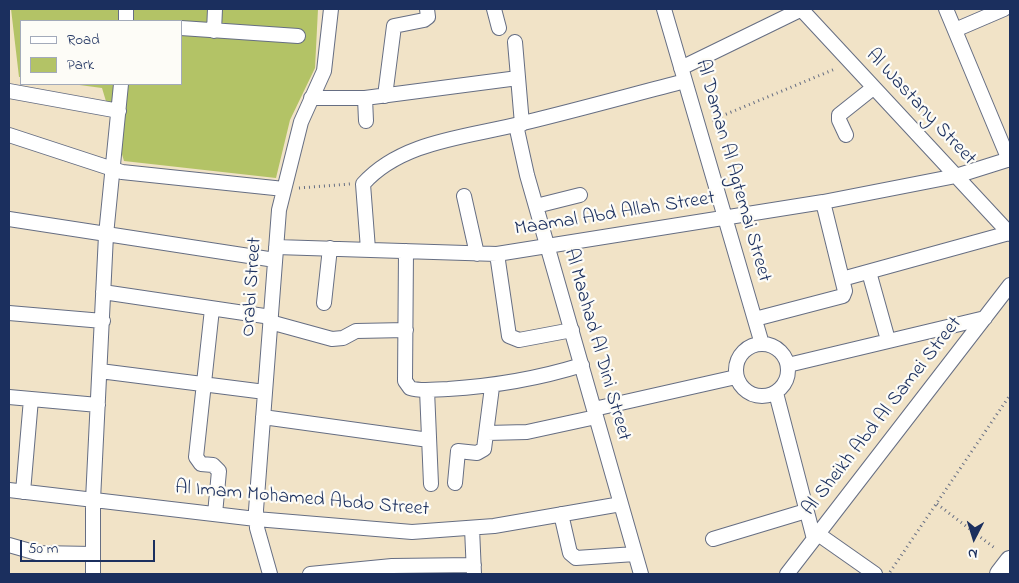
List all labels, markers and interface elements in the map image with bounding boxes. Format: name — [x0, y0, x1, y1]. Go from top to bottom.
legend — [20, 20, 182, 85]
text: Road — [67, 29, 100, 51]
street label: Al Wastany Street — [860, 45, 980, 171]
text: Park — [67, 54, 94, 76]
street label: Al Daman Al Agtemai Street — [689, 57, 775, 285]
street label: Maamal Abd Allah Street — [513, 187, 717, 243]
street label: Orabi Street — [238, 236, 268, 338]
street label: Al Maahad Al Dini Street — [557, 246, 635, 444]
street label: Al Sheikh Abd Al Samei Street — [798, 313, 968, 521]
street label: Al Imam Mohamed Abdo Street — [174, 477, 430, 523]
north arrow — [949, 513, 999, 563]
scale bar — [22, 530, 158, 562]
text: 50 m — [28, 538, 58, 560]
text: N — [967, 543, 978, 564]

